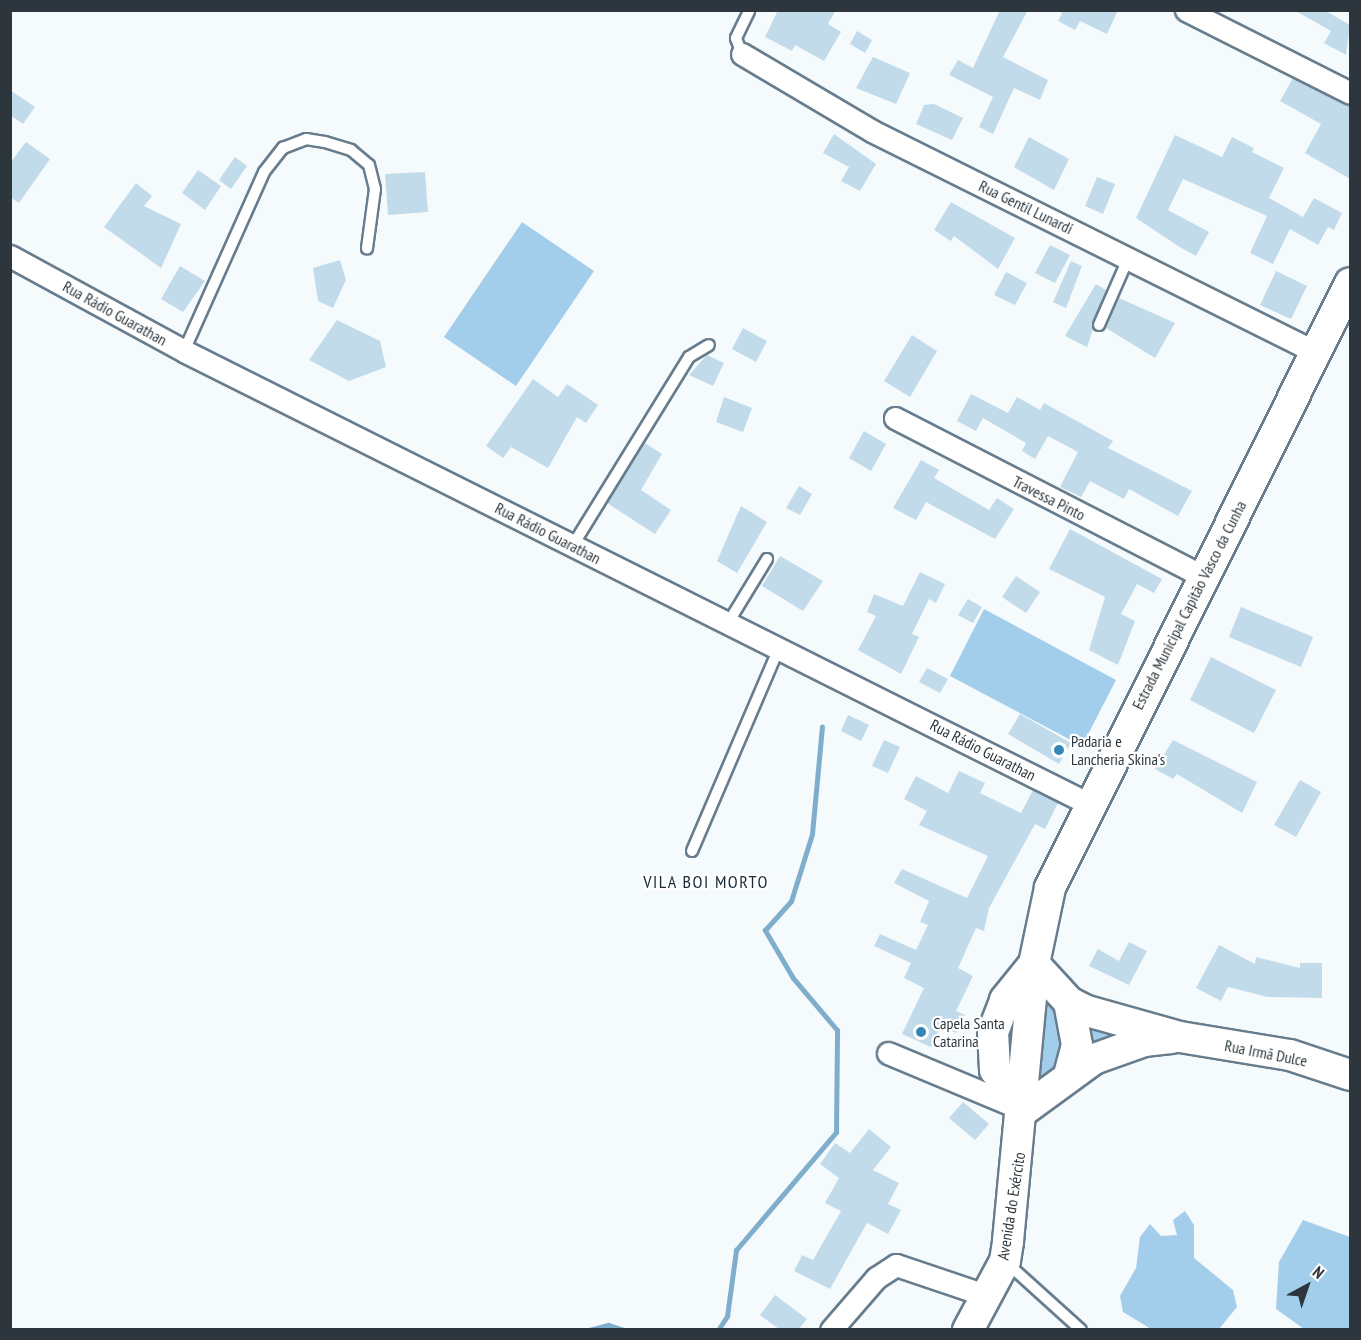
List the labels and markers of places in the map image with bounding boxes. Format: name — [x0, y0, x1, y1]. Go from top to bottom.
place label: Padaria e Lancheria Skina's — [1071, 731, 1165, 769]
marker: Padaria e Lancheria Skina's — [1052, 743, 1066, 757]
place label: Capela Santa Catarina — [933, 1013, 1005, 1051]
marker: Capela Santa Catarina — [914, 1025, 928, 1039]

